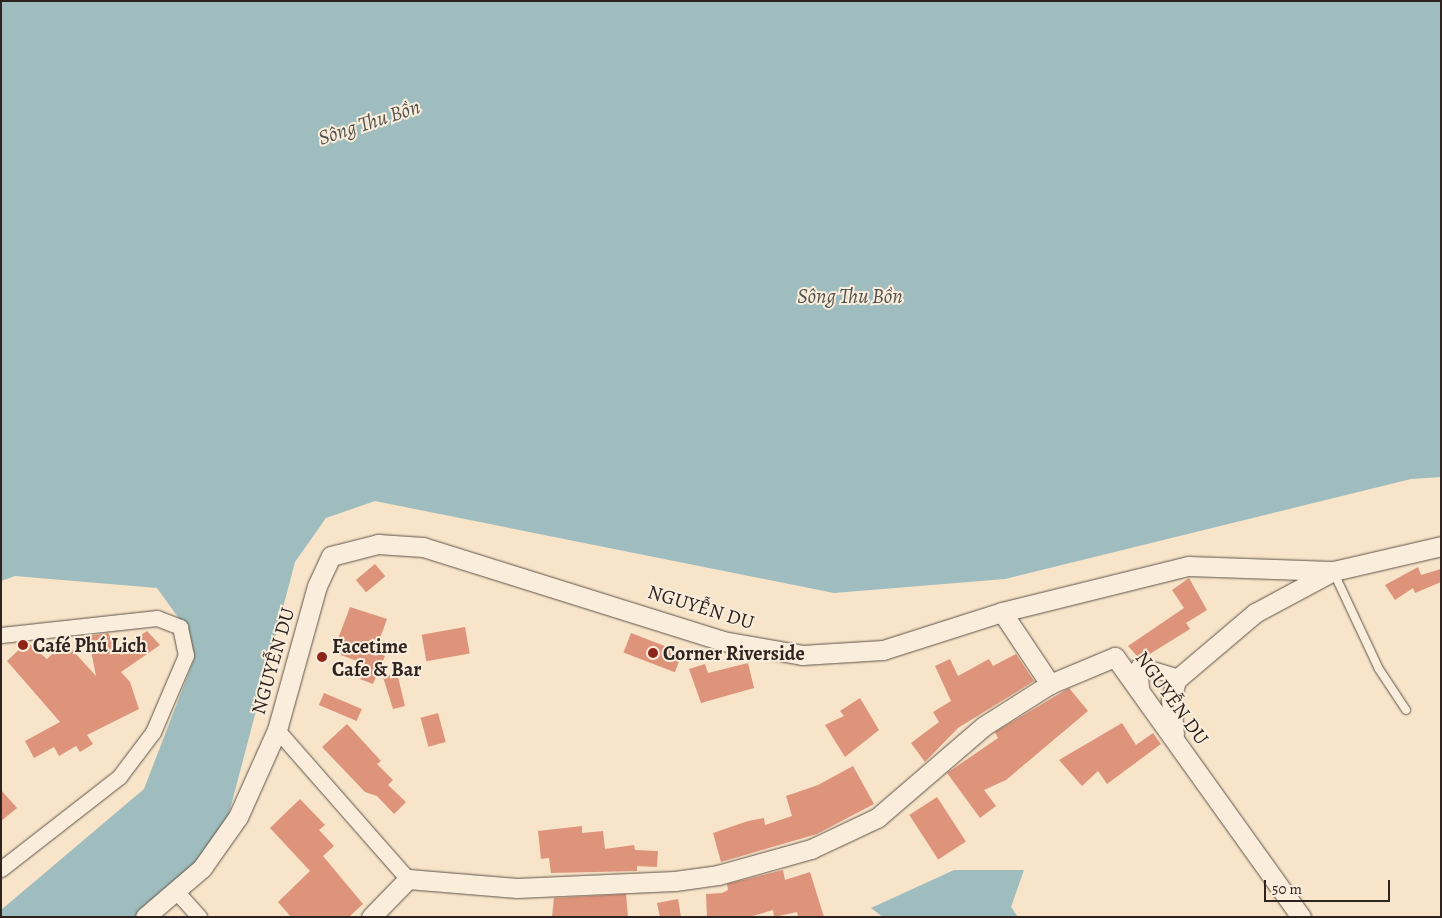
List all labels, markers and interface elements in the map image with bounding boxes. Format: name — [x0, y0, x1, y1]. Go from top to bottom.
water label: Sông Thu Bồn — [315, 94, 423, 150]
water label: Sông Thu Bồn — [797, 283, 903, 309]
street label: NGUYỄN DU — [645, 579, 757, 635]
street label: NGUYỄN DU — [246, 605, 300, 717]
place label: Café Phú Lich — [33, 633, 147, 657]
place label: Facetime Cafe & Bar — [332, 634, 422, 681]
marker: Café Phú Lich — [17, 639, 29, 651]
place label: Corner Riverside — [663, 641, 805, 665]
street label: NGUYỄN DU — [1130, 646, 1214, 750]
marker: Corner Riverside — [647, 647, 659, 659]
marker: Facetime Cafe & Bar — [316, 651, 328, 663]
scale bar — [1267, 870, 1393, 902]
text: 50 m — [1272, 879, 1302, 899]

